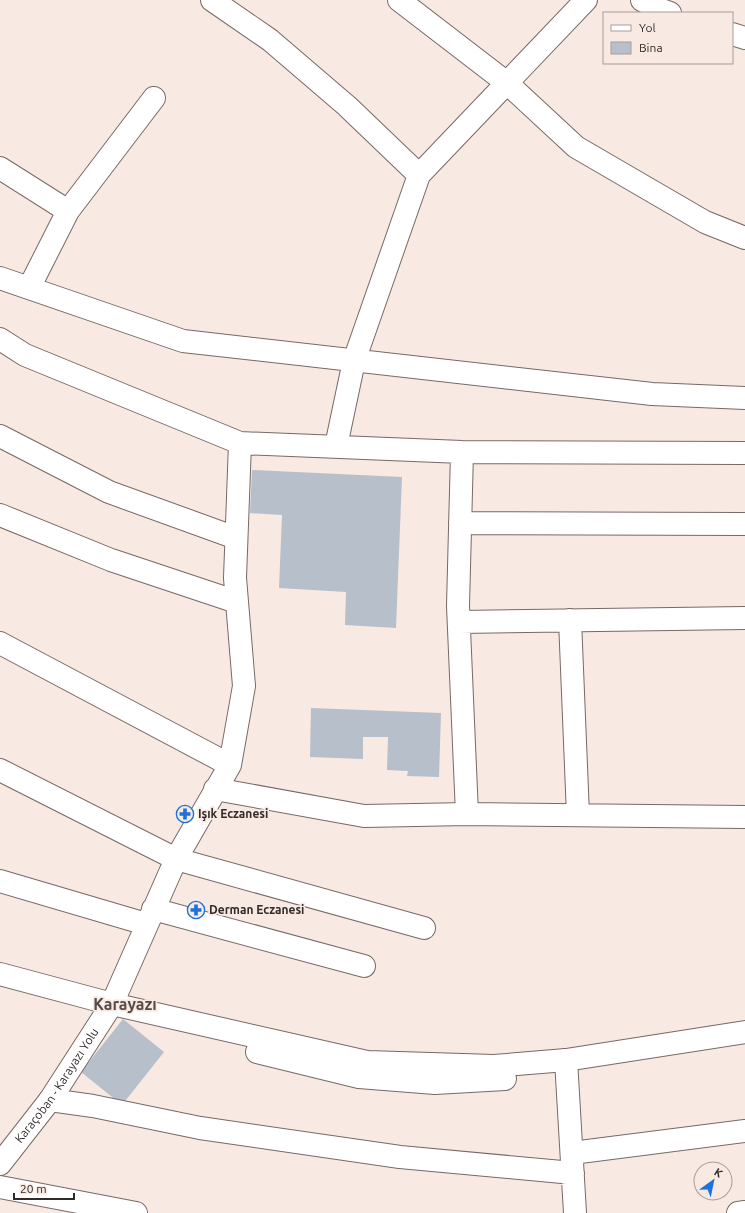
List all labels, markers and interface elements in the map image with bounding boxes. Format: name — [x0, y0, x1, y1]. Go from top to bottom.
legend — [603, 12, 733, 64]
text: Yol — [639, 21, 656, 34]
text: Bina — [639, 41, 663, 54]
pharmacy icon: Işık Eczanesi — [175, 804, 195, 824]
place label: Işık Eczanesi — [198, 807, 268, 822]
pharmacy icon: Derman Eczanesi — [186, 900, 206, 920]
place label: Derman Eczanesi — [209, 903, 304, 916]
district label: Karayazı — [93, 995, 157, 1013]
street label: Karaçoban - Karayazı Yolu — [12, 1026, 101, 1145]
north arrow — [693, 1161, 733, 1201]
text: K — [712, 1166, 725, 1180]
scale bar — [14, 1175, 74, 1201]
text: 20 m — [20, 1182, 47, 1195]

